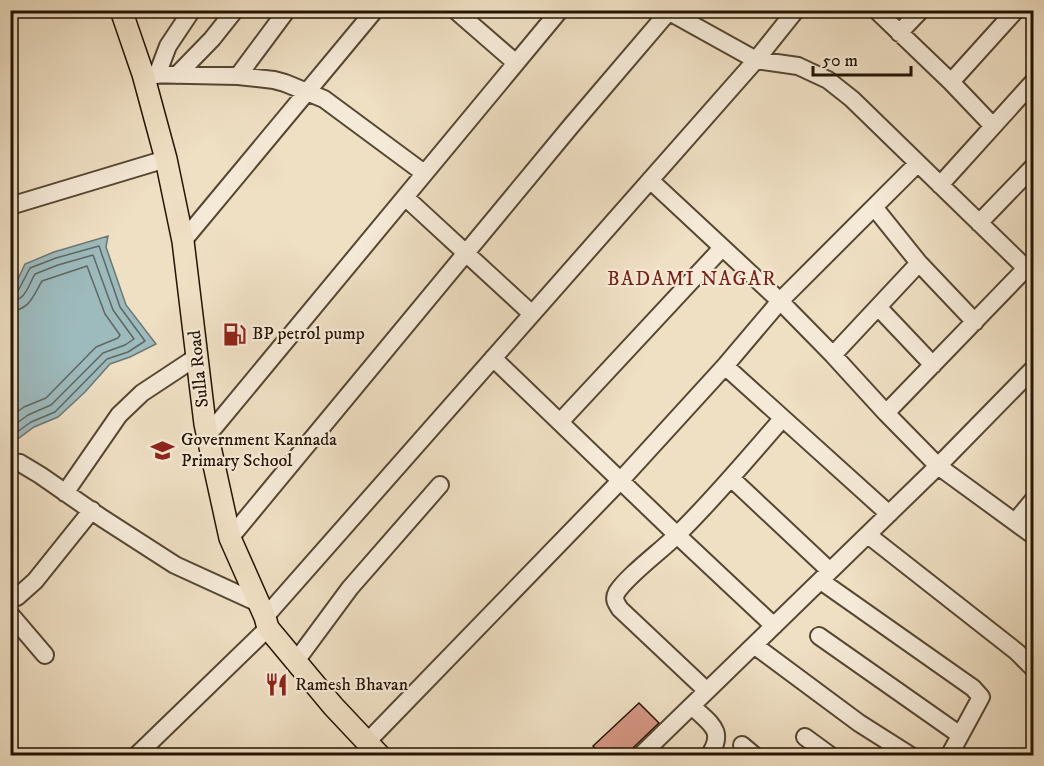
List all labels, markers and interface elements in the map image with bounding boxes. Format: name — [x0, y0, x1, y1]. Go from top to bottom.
scale bar — [813, 39, 910, 77]
text: 50 m — [822, 50, 858, 72]
district label: BADAMI NAGAR — [607, 267, 777, 292]
fuel station icon: BP petrol pump — [221, 321, 247, 347]
place label: BP petrol pump — [252, 323, 365, 345]
street label: Sulla Road — [184, 329, 214, 409]
place label: Government Kannada Primary School — [181, 429, 337, 472]
school or university icon: Government Kannada Primary School — [150, 437, 176, 463]
restaurant icon: Ramesh Bhavan — [264, 672, 290, 698]
place label: Ramesh Bhavan — [295, 674, 409, 696]

